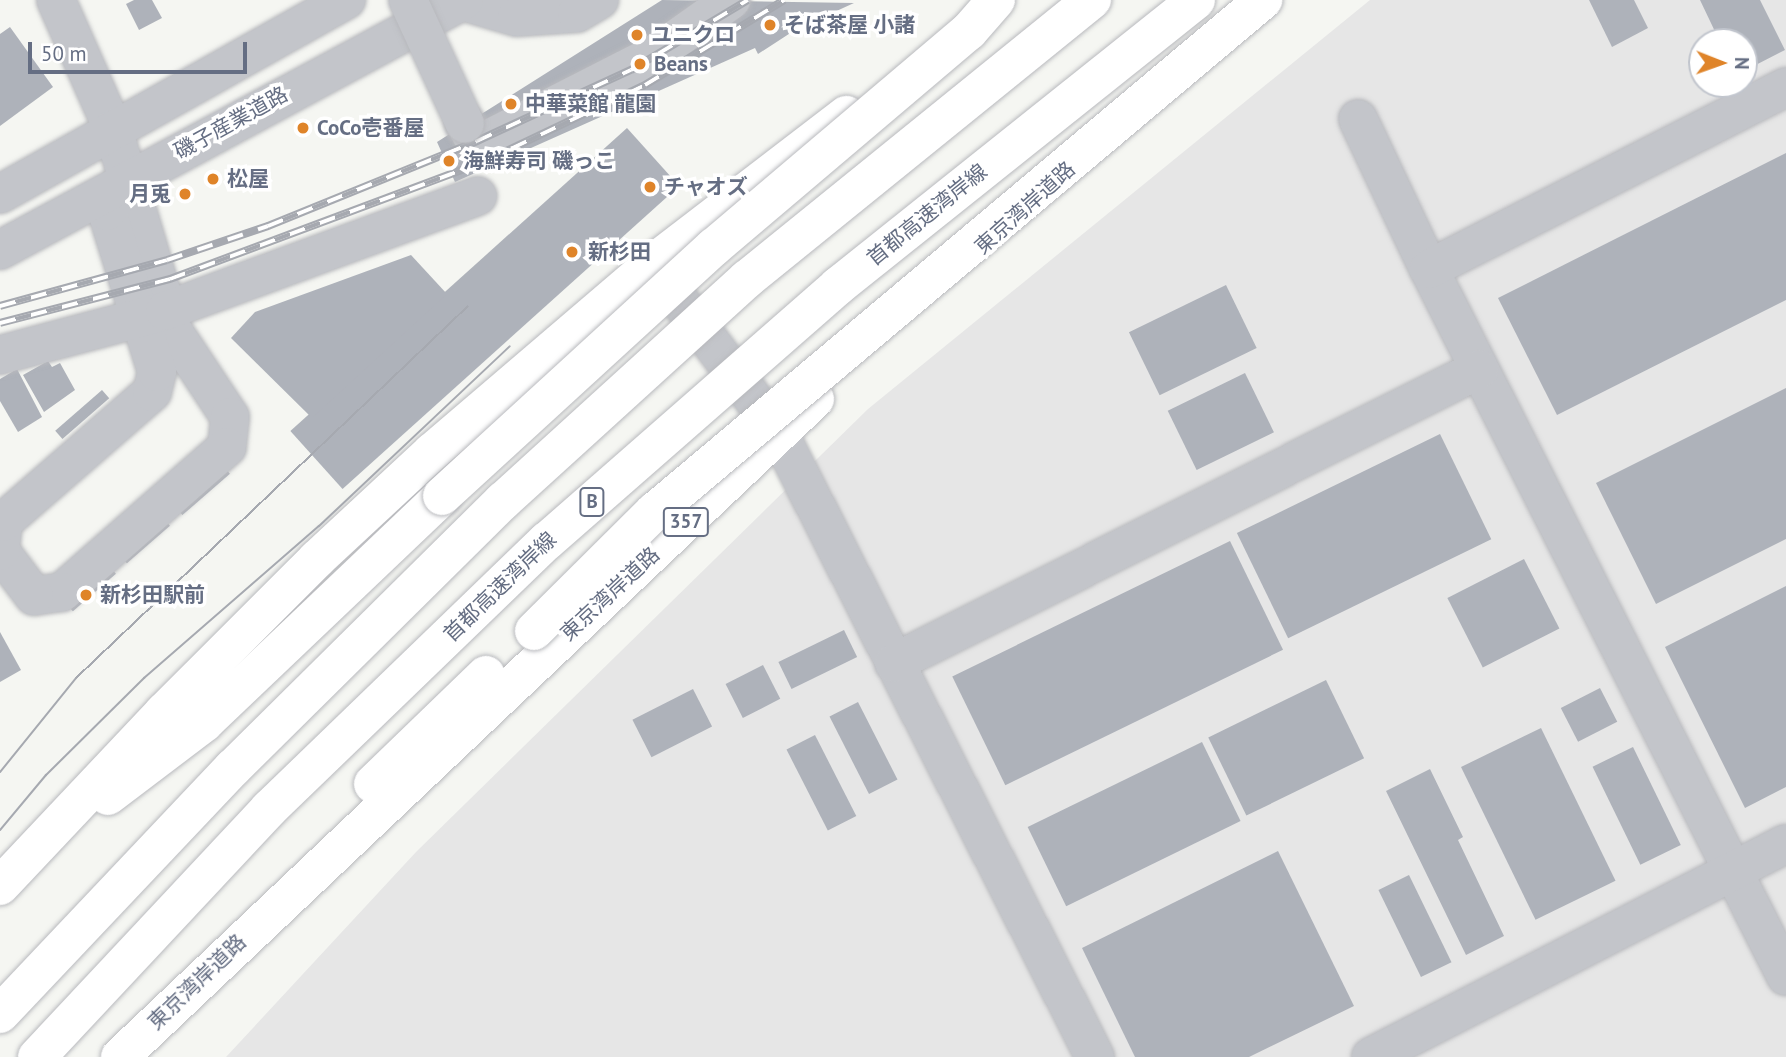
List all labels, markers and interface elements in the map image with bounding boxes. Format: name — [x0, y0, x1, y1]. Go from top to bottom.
place label: そば茶屋 小諸 — [784, 12, 915, 38]
marker: そば茶屋 小諸 — [762, 17, 778, 33]
place label: ユニクロ — [651, 22, 735, 48]
marker: ユニクロ — [629, 27, 645, 43]
scale bar — [32, 28, 250, 72]
north arrow — [1688, 28, 1758, 98]
text: 50 m — [41, 40, 87, 67]
place label: Beans — [654, 51, 708, 77]
marker: Beans — [632, 56, 648, 72]
text: N — [1730, 57, 1754, 70]
street label: 磯子産業道路 — [170, 81, 292, 165]
place label: 中華菜館 龍園 — [525, 91, 656, 117]
marker: 中華菜館 龍園 — [503, 96, 519, 112]
place label: CoCo壱番屋 — [317, 115, 425, 141]
marker: CoCo壱番屋 — [295, 120, 311, 136]
place label: 海鮮寿司 磯っこ — [463, 148, 615, 174]
marker: 海鮮寿司 磯っこ — [441, 153, 457, 169]
street label: 東京湾岸道路 — [970, 156, 1080, 260]
street label: 首都高速湾岸線 — [862, 159, 992, 271]
place label: 松屋 — [227, 166, 269, 192]
marker: 松屋 — [205, 171, 221, 187]
place label: チャオズ — [664, 174, 748, 200]
marker: チャオズ — [642, 179, 658, 195]
place label: 月兎 — [129, 181, 171, 207]
marker: 月兎 — [177, 186, 193, 202]
place label: 新杉田 — [588, 239, 651, 265]
marker: 新杉田 — [562, 242, 582, 262]
road number: B — [578, 486, 606, 517]
road number: 357 — [662, 506, 710, 538]
street label: 首都高速湾岸線 — [438, 527, 562, 647]
street label: 東京湾岸道路 — [555, 542, 665, 646]
place label: 新杉田駅前 — [100, 582, 205, 608]
marker: 新杉田駅前 — [78, 587, 94, 603]
street label: 東京湾岸道路 — [143, 929, 251, 1035]

